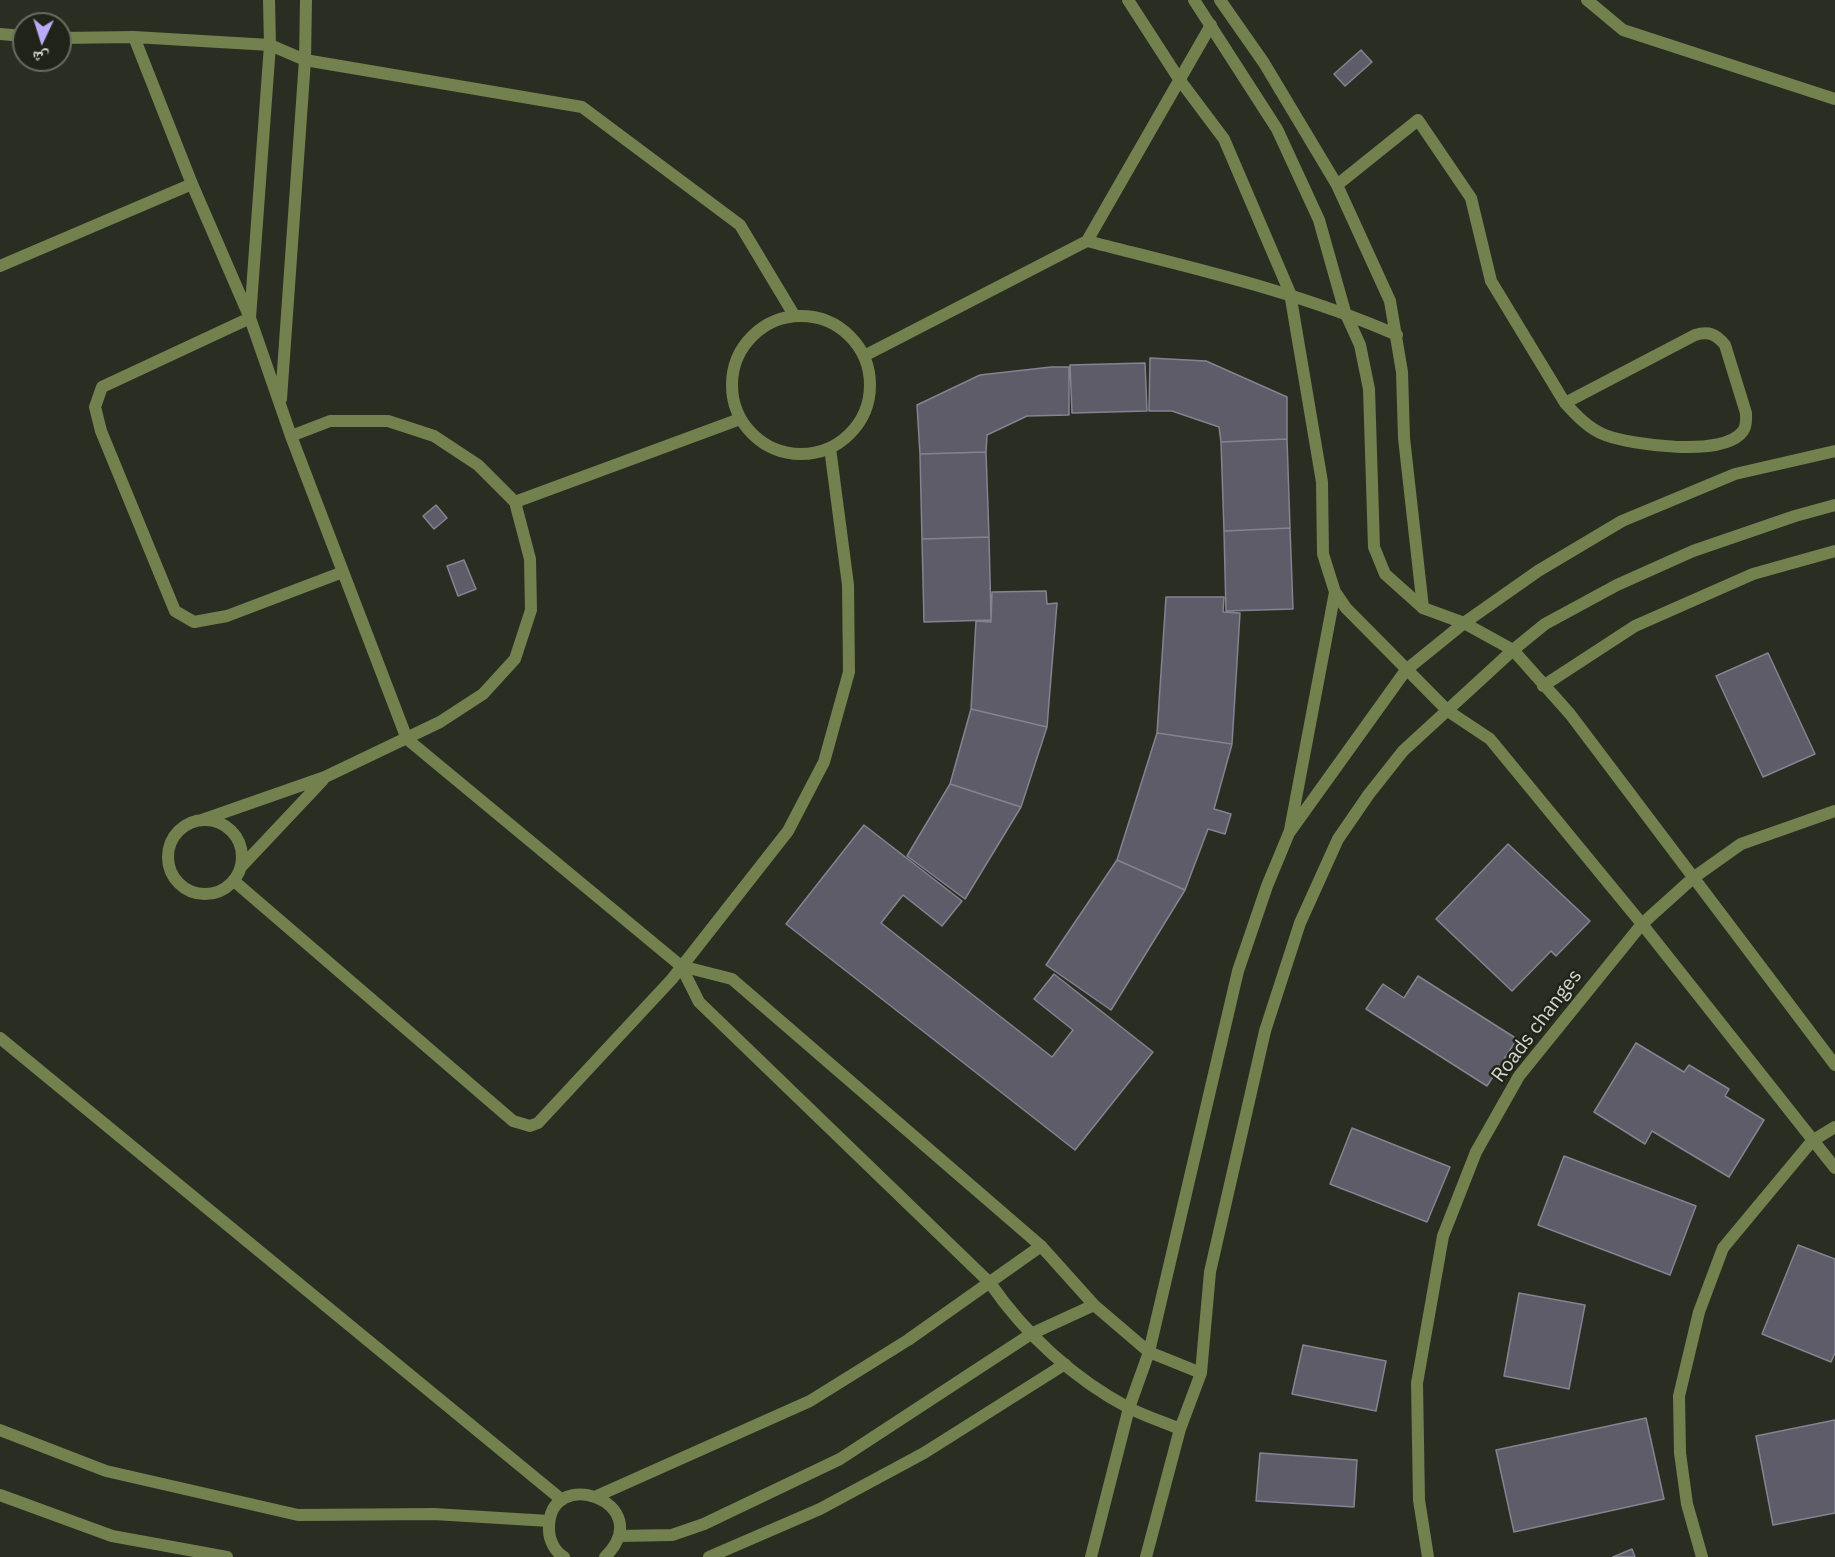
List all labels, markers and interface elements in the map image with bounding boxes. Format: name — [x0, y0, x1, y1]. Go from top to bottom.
north arrow — [12, 12, 72, 72]
text: ش — [32, 47, 50, 69]
street label: Roads changes — [1487, 965, 1587, 1087]

